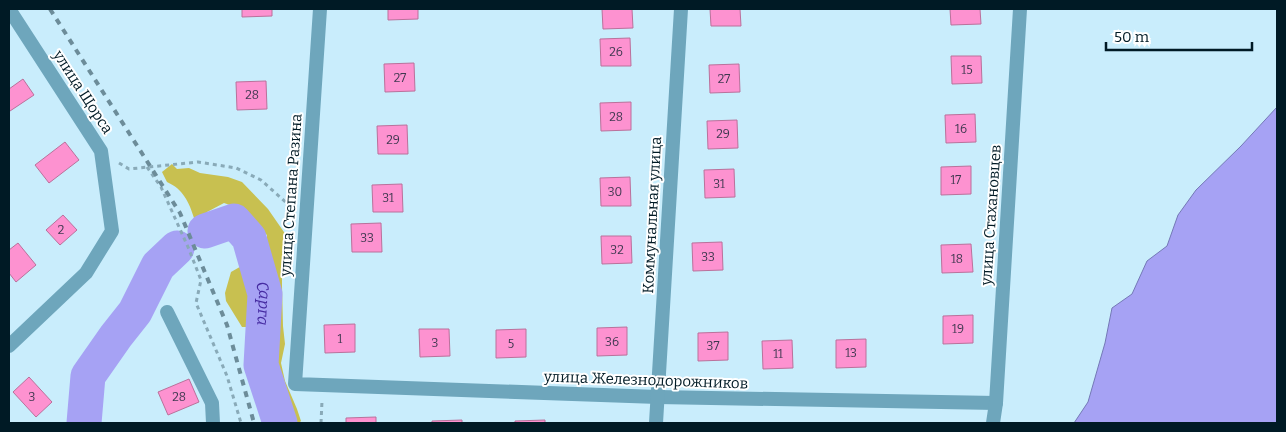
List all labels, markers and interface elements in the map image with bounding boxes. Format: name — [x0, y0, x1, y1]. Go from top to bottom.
scale bar — [1106, 20, 1252, 52]
text: 50 m — [1114, 28, 1150, 46]
house number: 26 — [609, 45, 623, 59]
street label: улица Щорса — [49, 46, 117, 137]
house number: 15 — [961, 63, 973, 77]
house number: 27 — [394, 71, 406, 85]
house number: 27 — [718, 72, 730, 86]
house number: 28 — [245, 88, 259, 102]
house number: 28 — [609, 110, 623, 124]
street label: улица Степана Разина — [276, 113, 306, 278]
house number: 16 — [955, 122, 967, 136]
house number: 29 — [716, 127, 730, 141]
house number: 29 — [386, 133, 400, 147]
street label: Коммунальная улица — [639, 136, 665, 294]
street label: улица Стахановцев — [977, 144, 1005, 287]
house number: 17 — [951, 173, 961, 187]
house number: 31 — [713, 177, 725, 191]
house number: 30 — [608, 185, 622, 199]
house number: 31 — [382, 191, 394, 205]
house number: 2 — [58, 223, 64, 237]
house number: 33 — [360, 231, 374, 245]
house number: 32 — [610, 243, 624, 257]
house number: 33 — [701, 250, 715, 264]
house number: 18 — [951, 252, 963, 266]
water label: Сарга — [252, 279, 274, 326]
house number: 19 — [952, 322, 964, 336]
house number: 1 — [338, 332, 343, 346]
house number: 36 — [605, 335, 619, 349]
house number: 3 — [432, 336, 439, 350]
house number: 5 — [508, 337, 514, 351]
house number: 37 — [707, 339, 719, 353]
house number: 13 — [845, 346, 857, 360]
house number: 11 — [773, 347, 783, 361]
street label: улица Железнодорожников — [543, 367, 748, 393]
house number: 3 — [29, 390, 36, 404]
house number: 28 — [172, 390, 186, 404]

